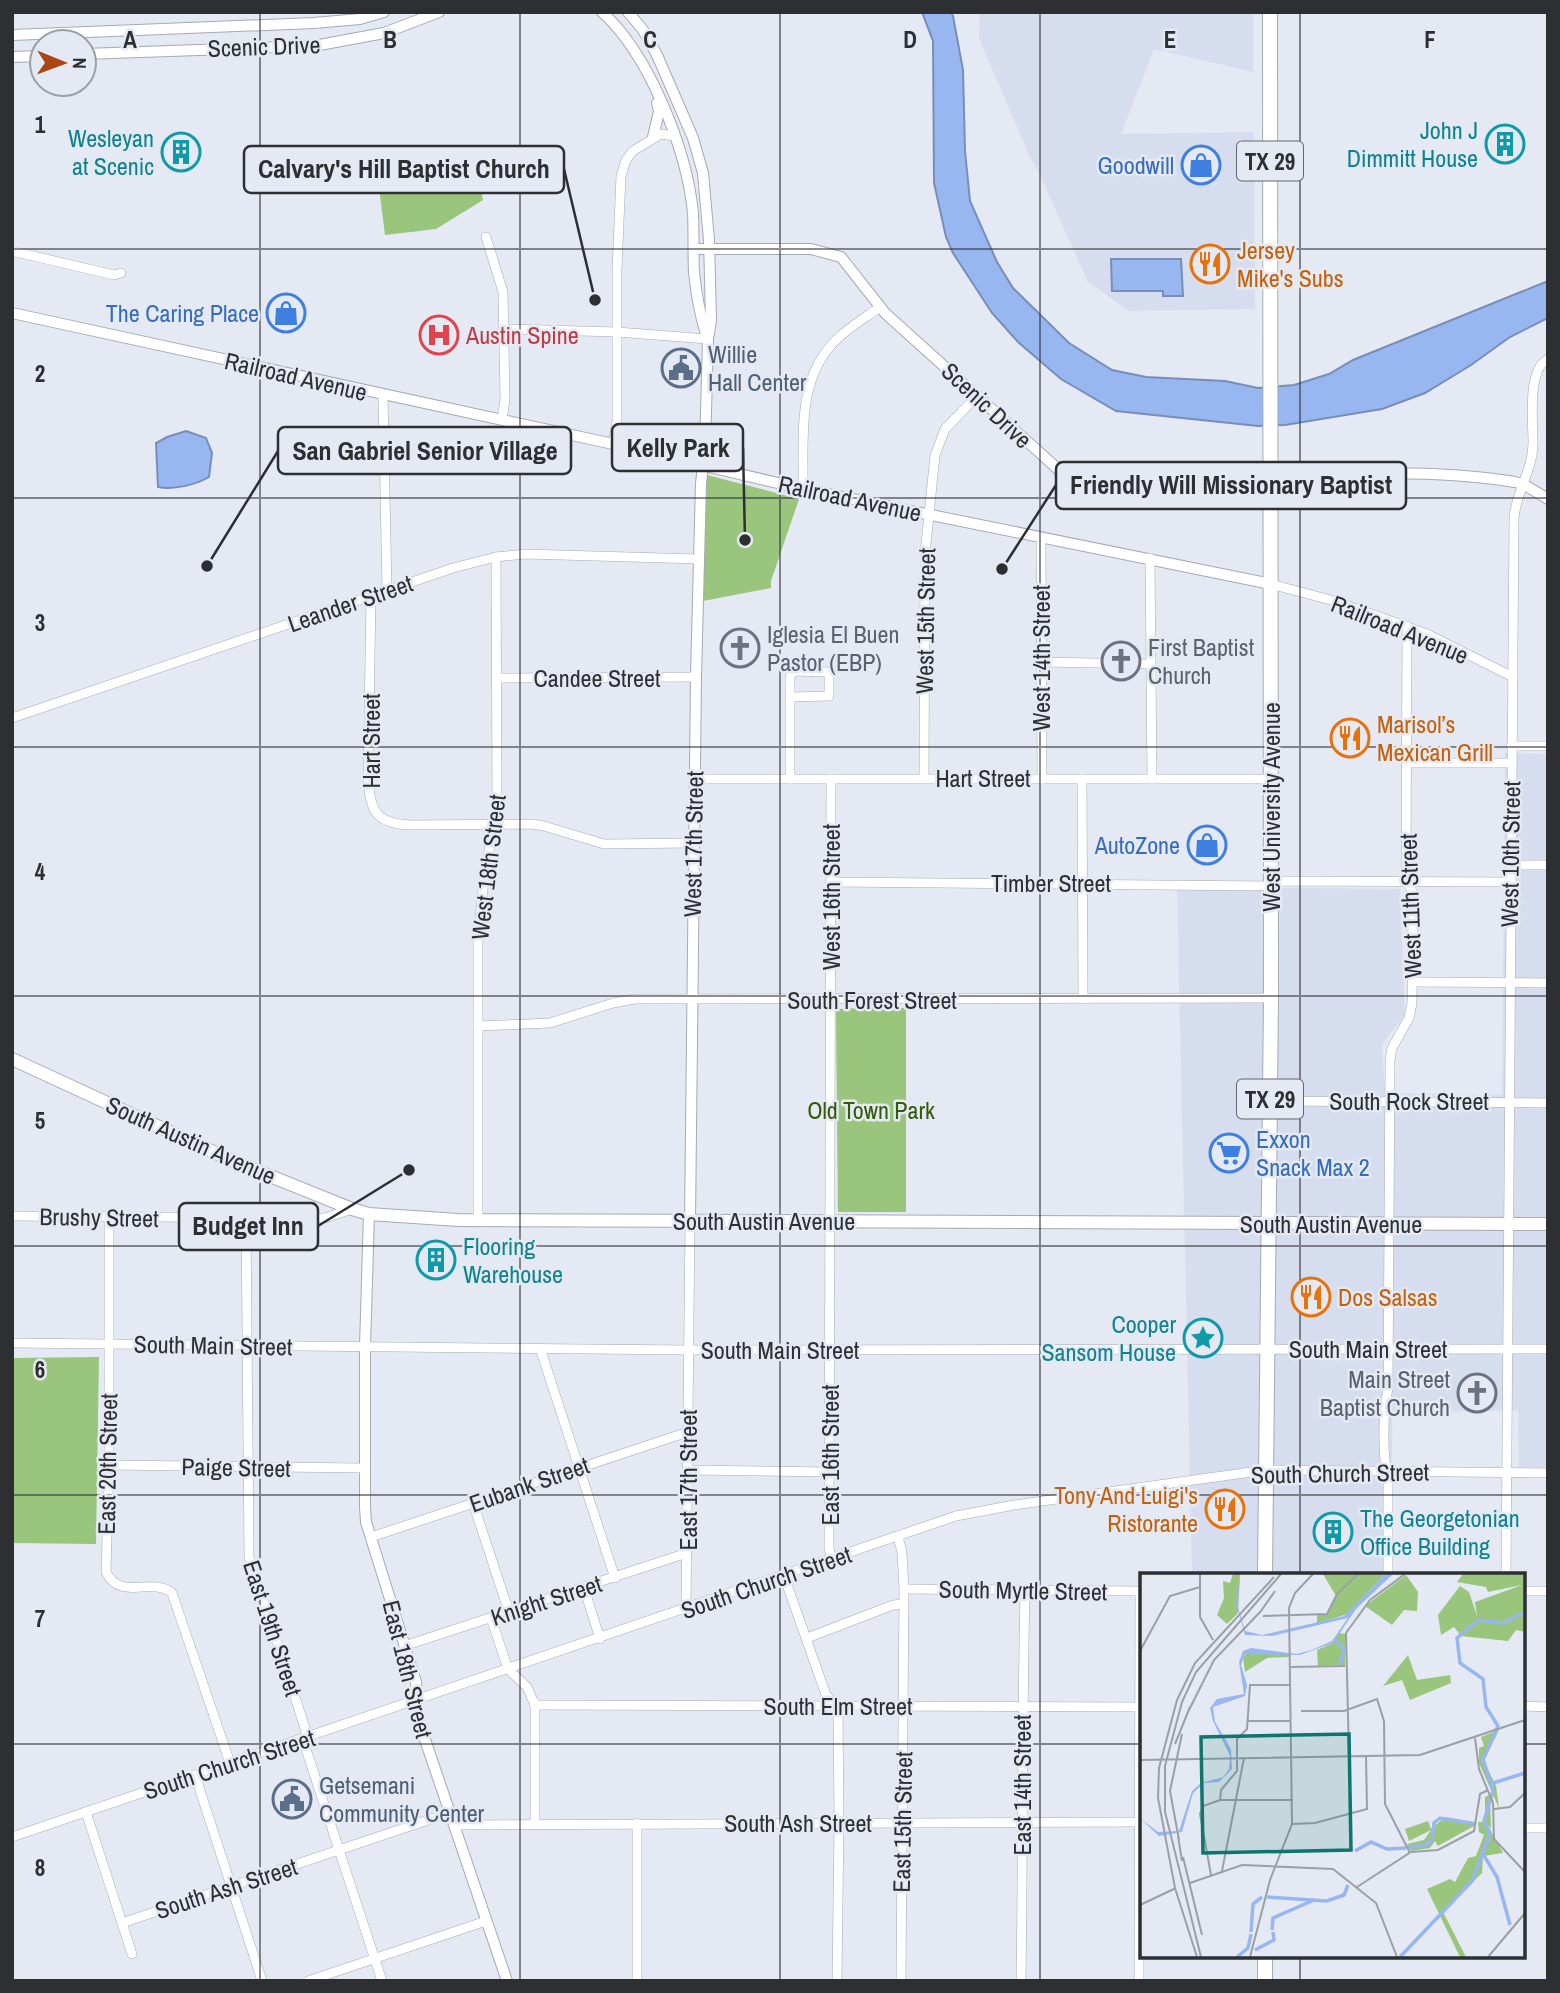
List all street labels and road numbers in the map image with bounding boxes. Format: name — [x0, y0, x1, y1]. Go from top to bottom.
street label: Scenic Drive — [207, 28, 321, 64]
road number: TX 29 — [1237, 142, 1303, 180]
street label: Railroad Avenue — [222, 344, 370, 408]
street label: Scenic Drive — [935, 355, 1039, 455]
street label: Railroad Avenue — [776, 467, 924, 529]
street label: West 15th Street — [908, 547, 942, 694]
street label: Leander Street — [283, 567, 417, 639]
street label: West 14th Street — [1025, 584, 1057, 731]
street label: Railroad Avenue — [1327, 587, 1473, 671]
street label: Candee Street — [534, 662, 661, 694]
street label: Hart Street — [355, 693, 387, 789]
street label: West University Avenue — [1255, 702, 1287, 912]
street label: Hart Street — [935, 762, 1031, 794]
street label: West 17th Street — [676, 770, 710, 917]
street label: West 10th Street — [1493, 780, 1527, 927]
street label: West 18th Street — [463, 792, 513, 942]
street label: West 16th Street — [815, 823, 847, 970]
street label: West 11th Street — [1391, 833, 1429, 979]
street label: Timber Street — [991, 867, 1111, 899]
street label: South Forest Street — [787, 984, 957, 1016]
road number: TX 29 — [1237, 1080, 1303, 1118]
street label: South Rock Street — [1329, 1085, 1489, 1117]
street label: South Austin Avenue — [101, 1088, 281, 1192]
street label: Brushy Street — [39, 1200, 159, 1234]
street label: South Austin Avenue — [673, 1205, 855, 1237]
street label: South Austin Avenue — [1240, 1208, 1422, 1240]
street label: South Main Street — [133, 1328, 293, 1362]
street label: South Main Street — [1289, 1333, 1448, 1365]
street label: South Main Street — [701, 1334, 860, 1366]
street label: East 16th Street — [814, 1384, 846, 1526]
street label: East 20th Street — [90, 1393, 124, 1535]
street label: East 17th Street — [672, 1409, 704, 1551]
street label: Eubank Street — [465, 1448, 594, 1519]
street label: Paige Street — [181, 1450, 292, 1484]
street label: South Church Street — [1251, 1455, 1430, 1491]
street label: South Church Street — [676, 1538, 856, 1626]
street label: East 19th Street — [236, 1556, 310, 1701]
street label: Knight Street — [486, 1567, 606, 1633]
street label: South Myrtle Street — [938, 1573, 1108, 1607]
street label: East 18th Street — [375, 1597, 441, 1742]
street label: South Elm Street — [764, 1690, 913, 1722]
street label: East 14th Street — [1006, 1714, 1038, 1856]
street label: South Church Street — [139, 1721, 319, 1807]
street label: East 15th Street — [885, 1751, 919, 1893]
street label: South Ash Street — [724, 1807, 872, 1839]
street label: South Ash Street — [151, 1850, 302, 1926]

